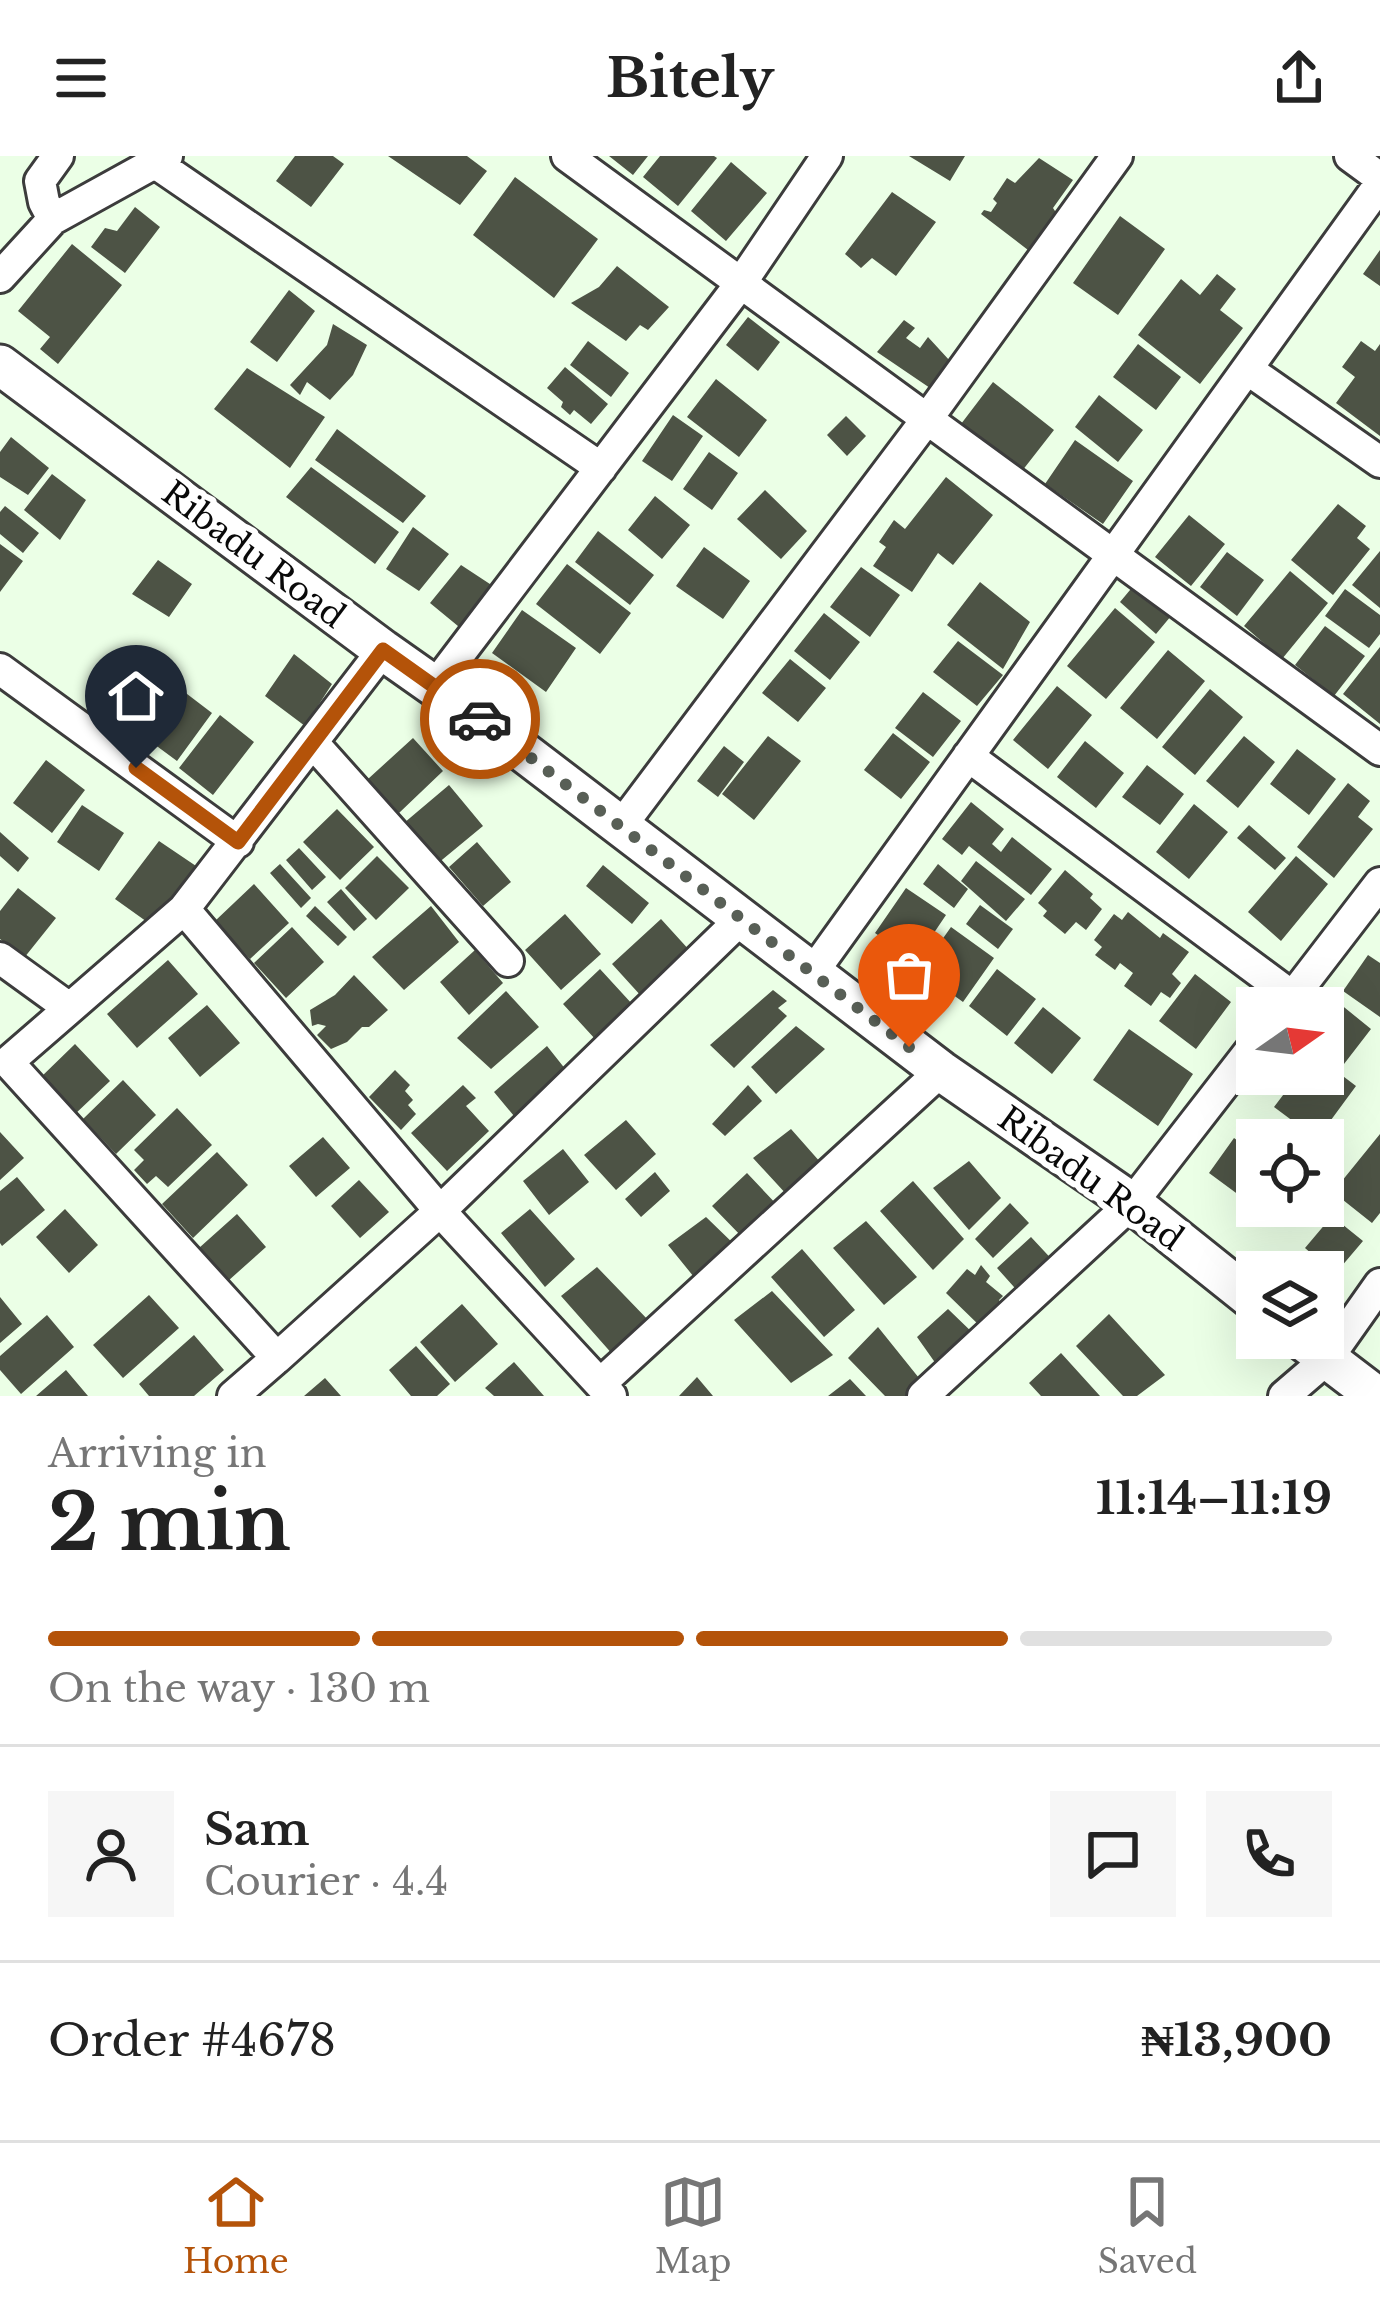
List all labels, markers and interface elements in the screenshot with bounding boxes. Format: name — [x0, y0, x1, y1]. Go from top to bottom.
icon: menu — [48, 45, 114, 111]
text: Bitely — [606, 45, 774, 112]
icon: share — [1266, 45, 1332, 111]
street label: Ribadu Road — [154, 472, 353, 637]
pin — [85, 645, 187, 768]
courier — [420, 659, 540, 779]
icon: home — [103, 663, 169, 729]
icon: car — [447, 686, 513, 752]
pin — [858, 924, 960, 1047]
icon: bag — [876, 942, 942, 1008]
north arrow — [1236, 987, 1344, 1095]
map controls — [1236, 987, 1344, 1359]
street label: Ribadu Road — [990, 1098, 1191, 1259]
button: locate — [1236, 1119, 1344, 1227]
button: layers — [1236, 1251, 1344, 1359]
text: Arriving in — [48, 1429, 267, 1478]
text: 11:14–11:19 — [1096, 1470, 1332, 1526]
text: 2 min — [48, 1474, 291, 1571]
text: On the way · 130 m — [48, 1664, 430, 1713]
button: person — [48, 1791, 174, 1917]
button: chat — [1050, 1791, 1176, 1917]
button: phone — [1206, 1791, 1332, 1917]
text: Sam — [204, 1801, 309, 1857]
text: Courier · 4.4 — [204, 1857, 448, 1906]
text: Order #4678 — [48, 2012, 336, 2068]
text: ₦13,900 — [1141, 2012, 1332, 2068]
tab: Home — [183, 2169, 289, 2282]
tab: Map — [655, 2169, 731, 2282]
tab: Saved — [1097, 2169, 1197, 2282]

